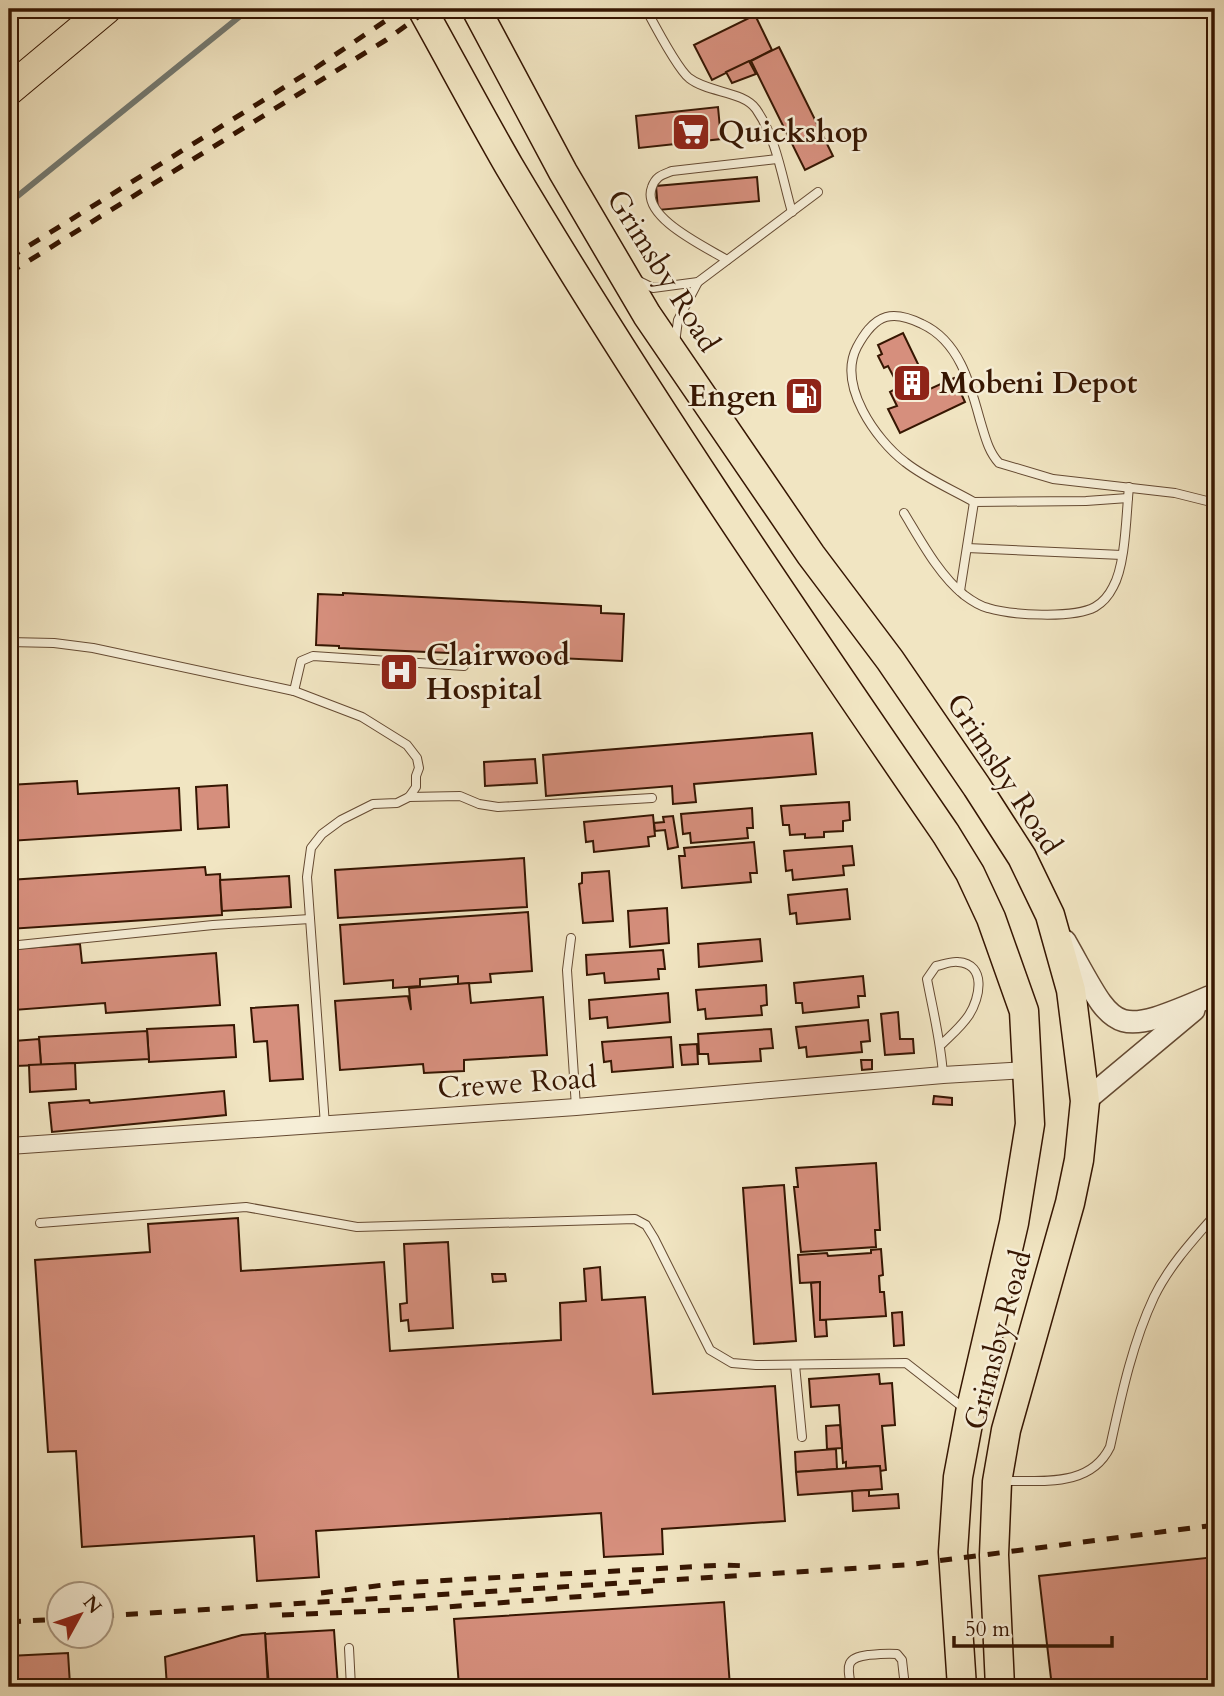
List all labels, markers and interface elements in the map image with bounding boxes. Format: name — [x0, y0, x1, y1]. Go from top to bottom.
supermarket icon: Quickshop — [670, 111, 712, 153]
place label: Quickshop — [718, 112, 869, 153]
street label: Grimsby Road — [597, 182, 729, 360]
building icon: Mobeni Depot — [891, 362, 933, 404]
place label: Mobeni Depot — [939, 363, 1138, 404]
fuel station icon: Engen — [783, 375, 825, 417]
place label: Engen — [688, 376, 777, 417]
place label: Clairwood Hospital — [426, 635, 570, 710]
hospital icon: Clairwood Hospital — [378, 651, 420, 693]
street label: Grimsby Road — [937, 685, 1071, 863]
street label: Crewe Road — [436, 1057, 598, 1109]
street label: Grimsby Road — [954, 1246, 1042, 1434]
north arrow — [46, 1580, 116, 1650]
text: N — [77, 1590, 108, 1620]
scale bar — [954, 1605, 1112, 1649]
text: 50 m — [965, 1615, 1010, 1644]

